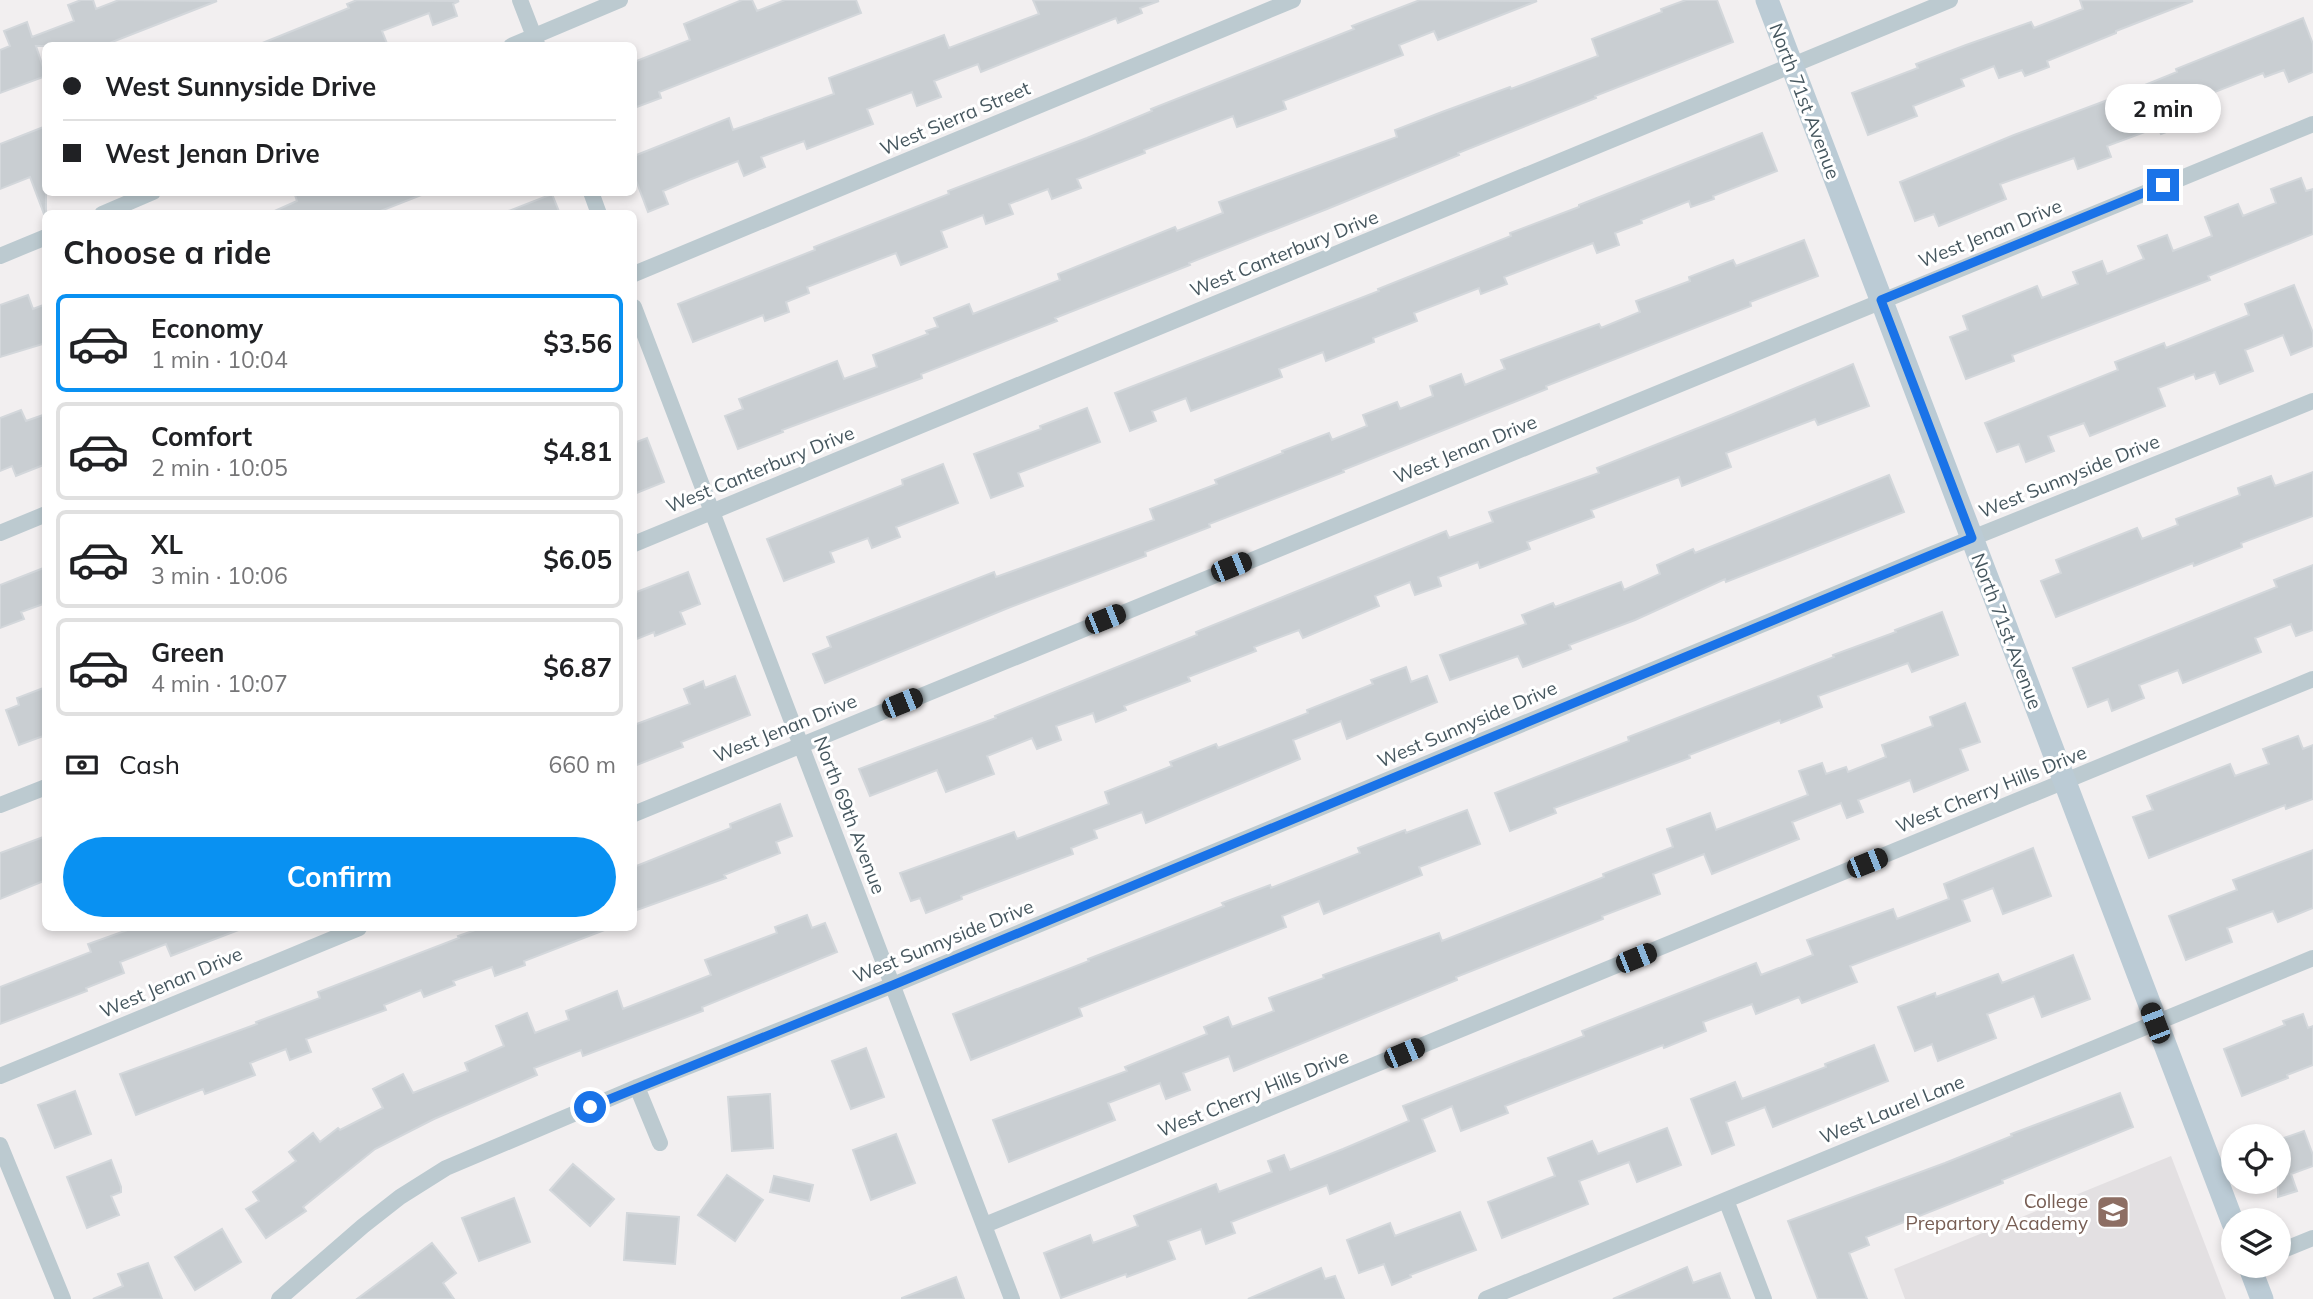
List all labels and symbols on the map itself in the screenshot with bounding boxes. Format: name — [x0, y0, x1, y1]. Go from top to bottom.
street label: North 71st Avenue — [1764, 20, 1846, 182]
street label: West Sierra Street — [876, 75, 1034, 160]
callout: 2 min — [2105, 83, 2221, 132]
route end — [2147, 169, 2179, 201]
street label: West Jenan Drive — [1915, 193, 2065, 273]
street label: West Canterbury Drive — [1186, 204, 1382, 302]
street label: West Jenan Drive — [1390, 409, 1540, 489]
street label: West Canterbury Drive — [662, 420, 858, 518]
street label: West Sunnyside Drive — [1975, 429, 2163, 523]
car — [1208, 549, 1255, 585]
street label: North 71st Avenue — [1966, 550, 2048, 712]
car — [1082, 601, 1129, 637]
street label: West Sunnyside Drive — [1374, 675, 1560, 773]
car — [879, 685, 926, 721]
street label: West Jenan Drive — [710, 688, 860, 768]
street label: North 69th Avenue — [809, 733, 891, 897]
street label: West Cherry Hills Drive — [1892, 740, 2090, 838]
car — [1844, 845, 1891, 881]
street label: West Sunnyside Drive — [849, 894, 1037, 988]
car — [1613, 940, 1660, 976]
street label: West Jenan Drive — [96, 941, 246, 1023]
car — [2138, 1000, 2173, 1046]
car — [1381, 1035, 1428, 1071]
street label: West Cherry Hills Drive — [1154, 1044, 1352, 1142]
street label: West Laurel Lane — [1816, 1069, 1968, 1149]
route start — [574, 1091, 606, 1123]
place label: College Prepartory Academy — [1906, 1189, 2088, 1235]
school or university icon: College Prepartory Academy — [2094, 1193, 2132, 1231]

